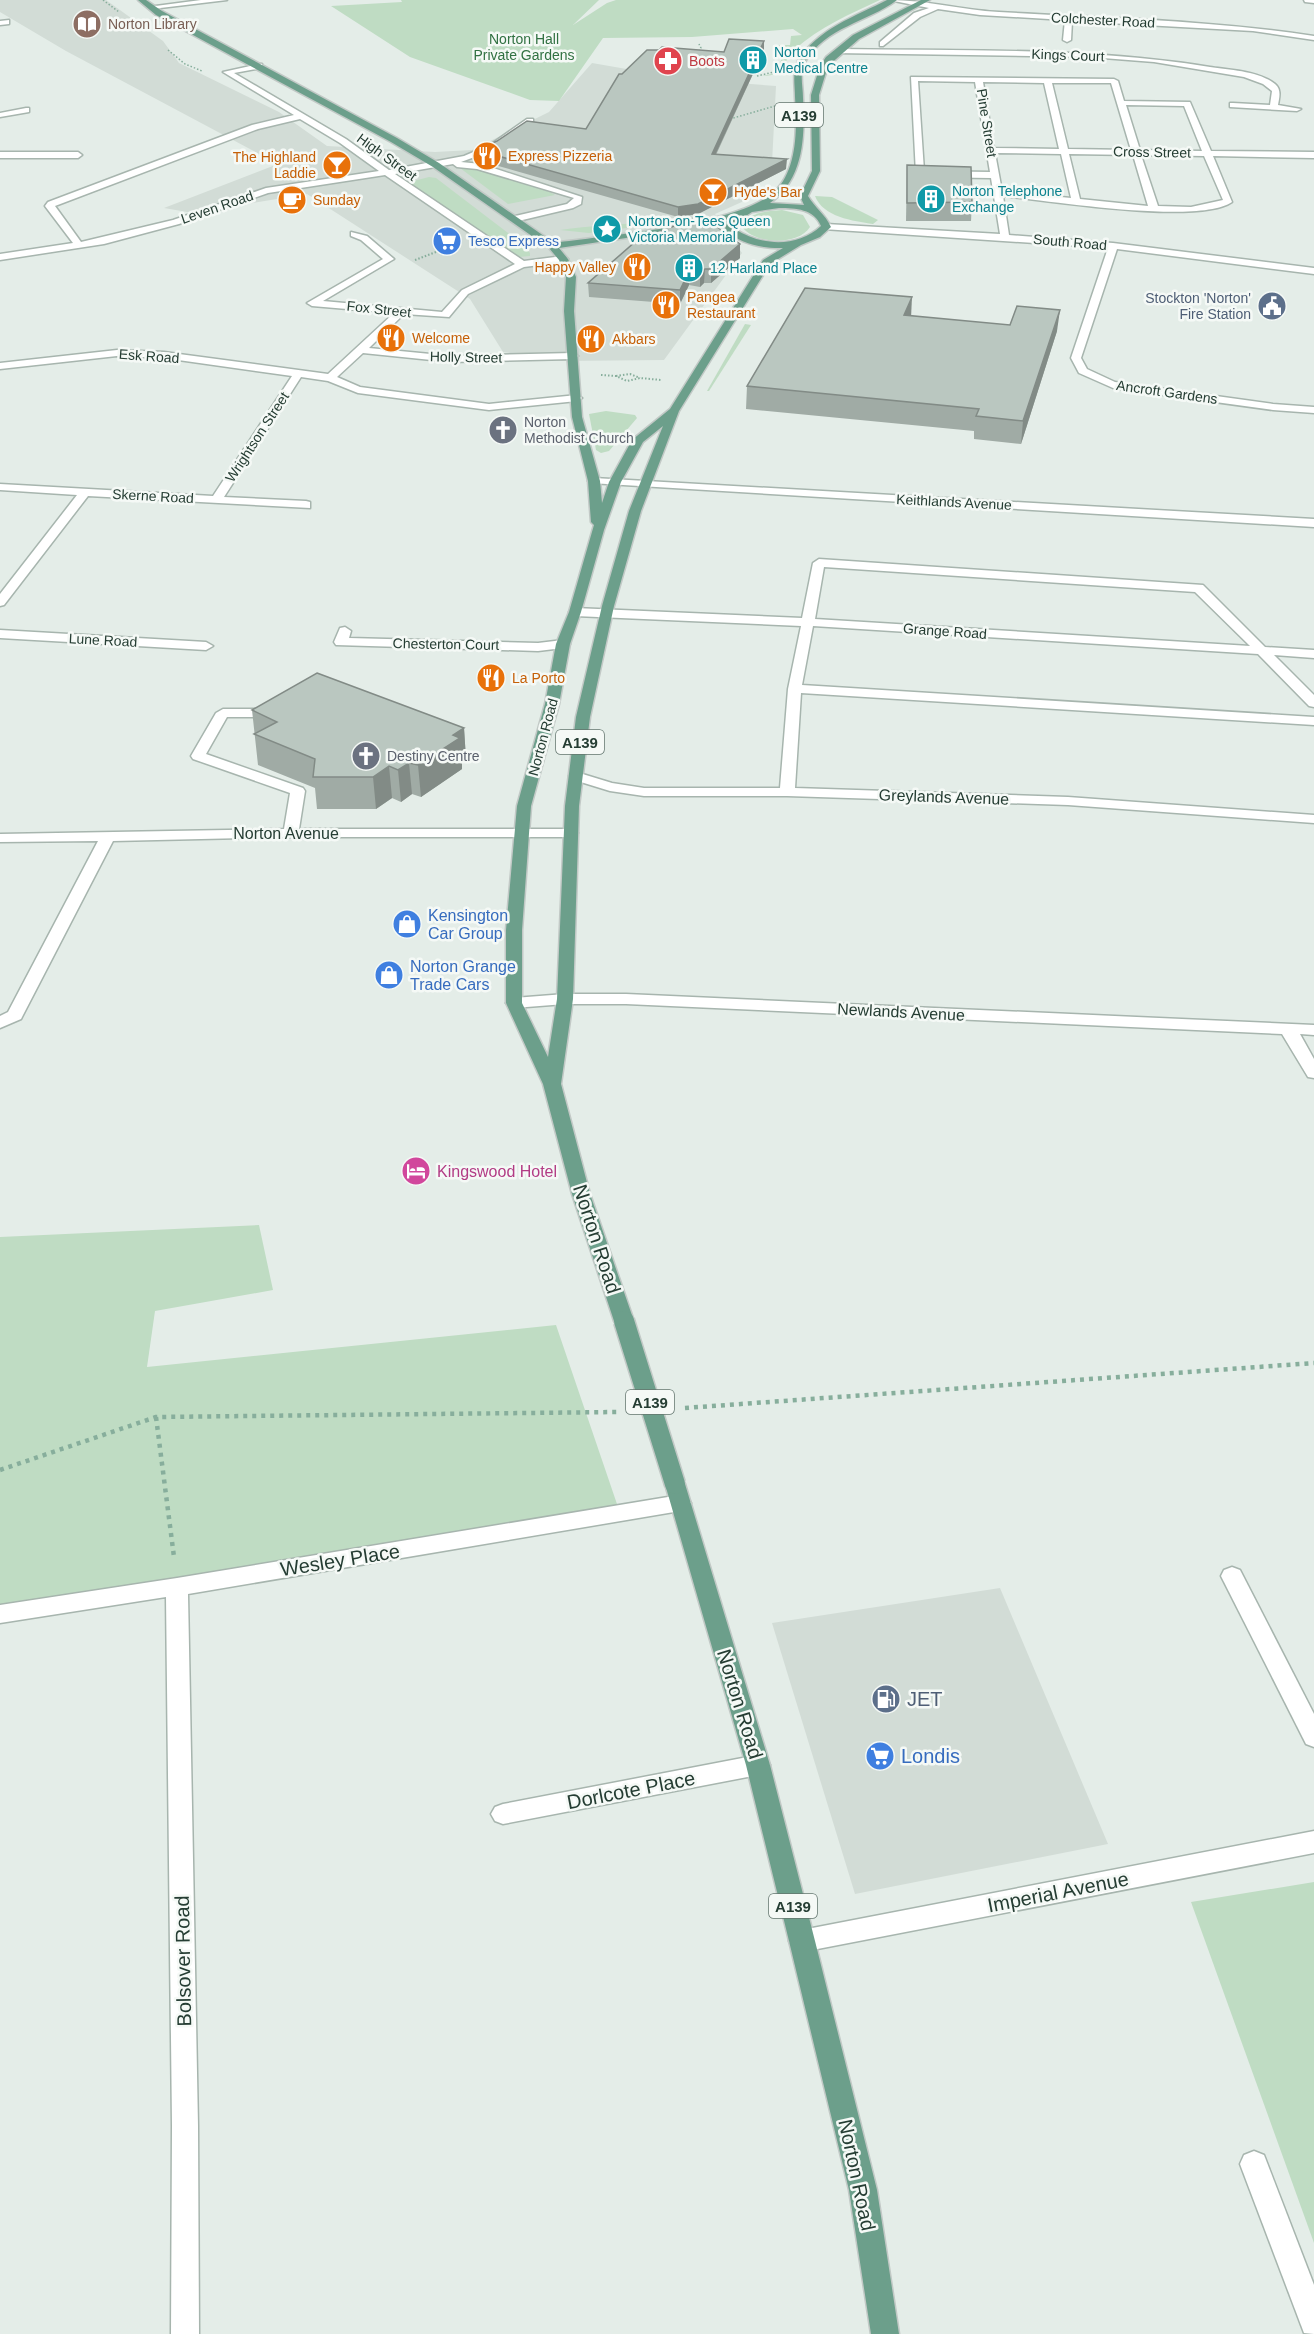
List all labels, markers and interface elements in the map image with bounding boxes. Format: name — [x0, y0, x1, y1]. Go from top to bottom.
library icon: Norton Library — [71, 8, 103, 40]
street label: Colchester Road — [1051, 9, 1155, 31]
place label: Norton Library — [108, 16, 197, 32]
park label: Norton Hall Private Gardens — [473, 31, 575, 63]
building icon: Norton Medical Centre — [737, 44, 769, 76]
place label: Norton Medical Centre — [774, 44, 868, 76]
pharmacy icon: Boots — [652, 45, 684, 77]
street label: Kings Court — [1031, 46, 1105, 64]
place label: Boots — [689, 53, 725, 69]
street label: Pine Street — [974, 88, 1000, 159]
road number: A139 — [775, 103, 823, 127]
street label: High Street — [354, 130, 420, 184]
restaurant icon: Express Pizzeria — [471, 140, 503, 172]
street label: Cross Street — [1113, 143, 1191, 161]
place label: Express Pizzeria — [508, 148, 612, 164]
place label: The Highland Laddie — [233, 149, 316, 181]
bar icon: The Highland Laddie — [321, 149, 353, 181]
bar icon: Hyde's Bar — [697, 176, 729, 208]
building icon: Norton Telephone Exchange — [915, 183, 947, 215]
place label: Norton Telephone Exchange — [952, 183, 1062, 215]
cafe icon: Sunday — [276, 184, 308, 216]
place label: Hyde's Bar — [734, 184, 802, 200]
street label: Leven Road — [179, 187, 255, 227]
place label: Sunday — [313, 192, 360, 208]
place icon: Norton-on-Tees Queen Victoria Memorial — [591, 213, 623, 245]
place label: Norton-on-Tees Queen Victoria Memorial — [628, 213, 770, 245]
supermarket icon: Tesco Express — [431, 225, 463, 257]
street label: South Road — [1032, 231, 1108, 253]
place label: Tesco Express — [468, 233, 559, 249]
restaurant icon: Happy Valley — [621, 251, 653, 283]
building icon: 12 Harland Place — [673, 252, 705, 284]
place label: Happy Valley — [535, 259, 616, 275]
place label: 12 Harland Place — [710, 260, 818, 276]
restaurant icon: Pangea Restaurant — [650, 289, 682, 321]
place label: Pangea Restaurant — [687, 289, 756, 321]
place label: Stockton 'Norton' Fire Station — [1145, 290, 1251, 322]
public building icon: Stockton 'Norton' Fire Station — [1256, 290, 1288, 322]
street label: Fox Street — [346, 298, 412, 320]
restaurant icon: Welcome — [375, 322, 407, 354]
restaurant icon: Akbars — [575, 323, 607, 355]
place label: Welcome — [412, 330, 470, 346]
place label: Akbars — [612, 331, 656, 347]
street label: Esk Road — [118, 346, 180, 366]
street label: Holly Street — [430, 348, 502, 366]
street label: Ancroft Gardens — [1115, 377, 1219, 407]
street label: Wrightson Street — [222, 389, 292, 485]
church icon: Norton Methodist Church — [487, 414, 519, 446]
place label: Norton Methodist Church — [524, 414, 634, 446]
street label: Skerne Road — [112, 486, 194, 506]
street label: Keithlands Avenue — [896, 491, 1012, 513]
street label: Grange Road — [903, 620, 987, 642]
street label: Lune Road — [68, 630, 138, 650]
street label: Chesterton Court — [393, 635, 500, 653]
restaurant icon: La Porto — [475, 662, 507, 694]
place label: La Porto — [512, 670, 565, 686]
street label: Norton Road — [525, 697, 561, 777]
road number: A139 — [556, 730, 604, 754]
church icon: Destiny Centre — [350, 740, 382, 772]
place label: Destiny Centre — [387, 748, 480, 764]
street label: Greylands Avenue — [879, 786, 1010, 808]
street label: Norton Avenue — [233, 825, 339, 842]
place label: Kensington Car Group — [428, 907, 508, 942]
shop icon: Kensington Car Group — [391, 908, 423, 940]
place label: Norton Grange Trade Cars — [410, 958, 516, 993]
shop icon: Norton Grange Trade Cars — [373, 959, 405, 991]
street label: Newlands Avenue — [837, 1000, 965, 1024]
hotel icon: Kingswood Hotel — [400, 1155, 432, 1187]
place label: Kingswood Hotel — [437, 1163, 557, 1180]
street label: Norton Road — [569, 1182, 625, 1296]
road number: A139 — [626, 1390, 674, 1414]
street label: Wesley Place — [279, 1540, 401, 1580]
street label: Norton Road — [713, 1647, 767, 1761]
fuel station icon: JET — [870, 1683, 902, 1715]
place label: JET — [907, 1688, 943, 1710]
supermarket icon: Londis — [864, 1740, 896, 1772]
place label: Londis — [901, 1745, 960, 1767]
street label: Dorlcote Place — [565, 1767, 697, 1813]
street label: Imperial Avenue — [986, 1868, 1130, 1916]
road number: A139 — [769, 1894, 817, 1918]
street label: Bolsover Road — [171, 1895, 195, 2027]
street label: Norton Road — [834, 2117, 880, 2233]

